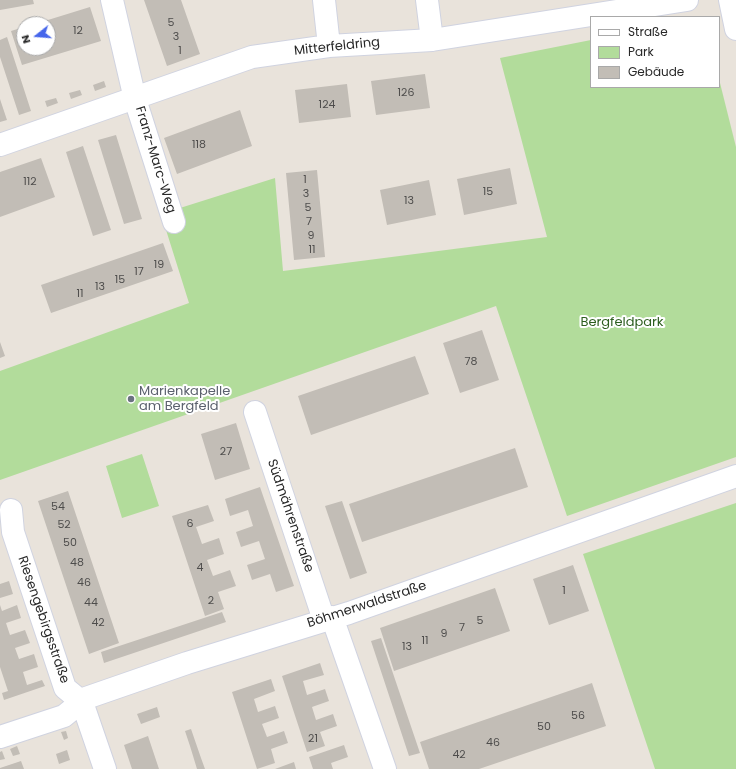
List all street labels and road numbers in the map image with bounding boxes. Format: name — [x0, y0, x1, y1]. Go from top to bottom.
street label: Mitterfeldring — [293, 35, 381, 59]
street label: Franz-Marc-Weg — [131, 105, 179, 215]
street label: Südmährenstraße — [263, 457, 317, 575]
street label: Riesengebirgsstraße — [14, 554, 72, 686]
street label: Böhmerwaldstraße — [305, 578, 429, 632]

